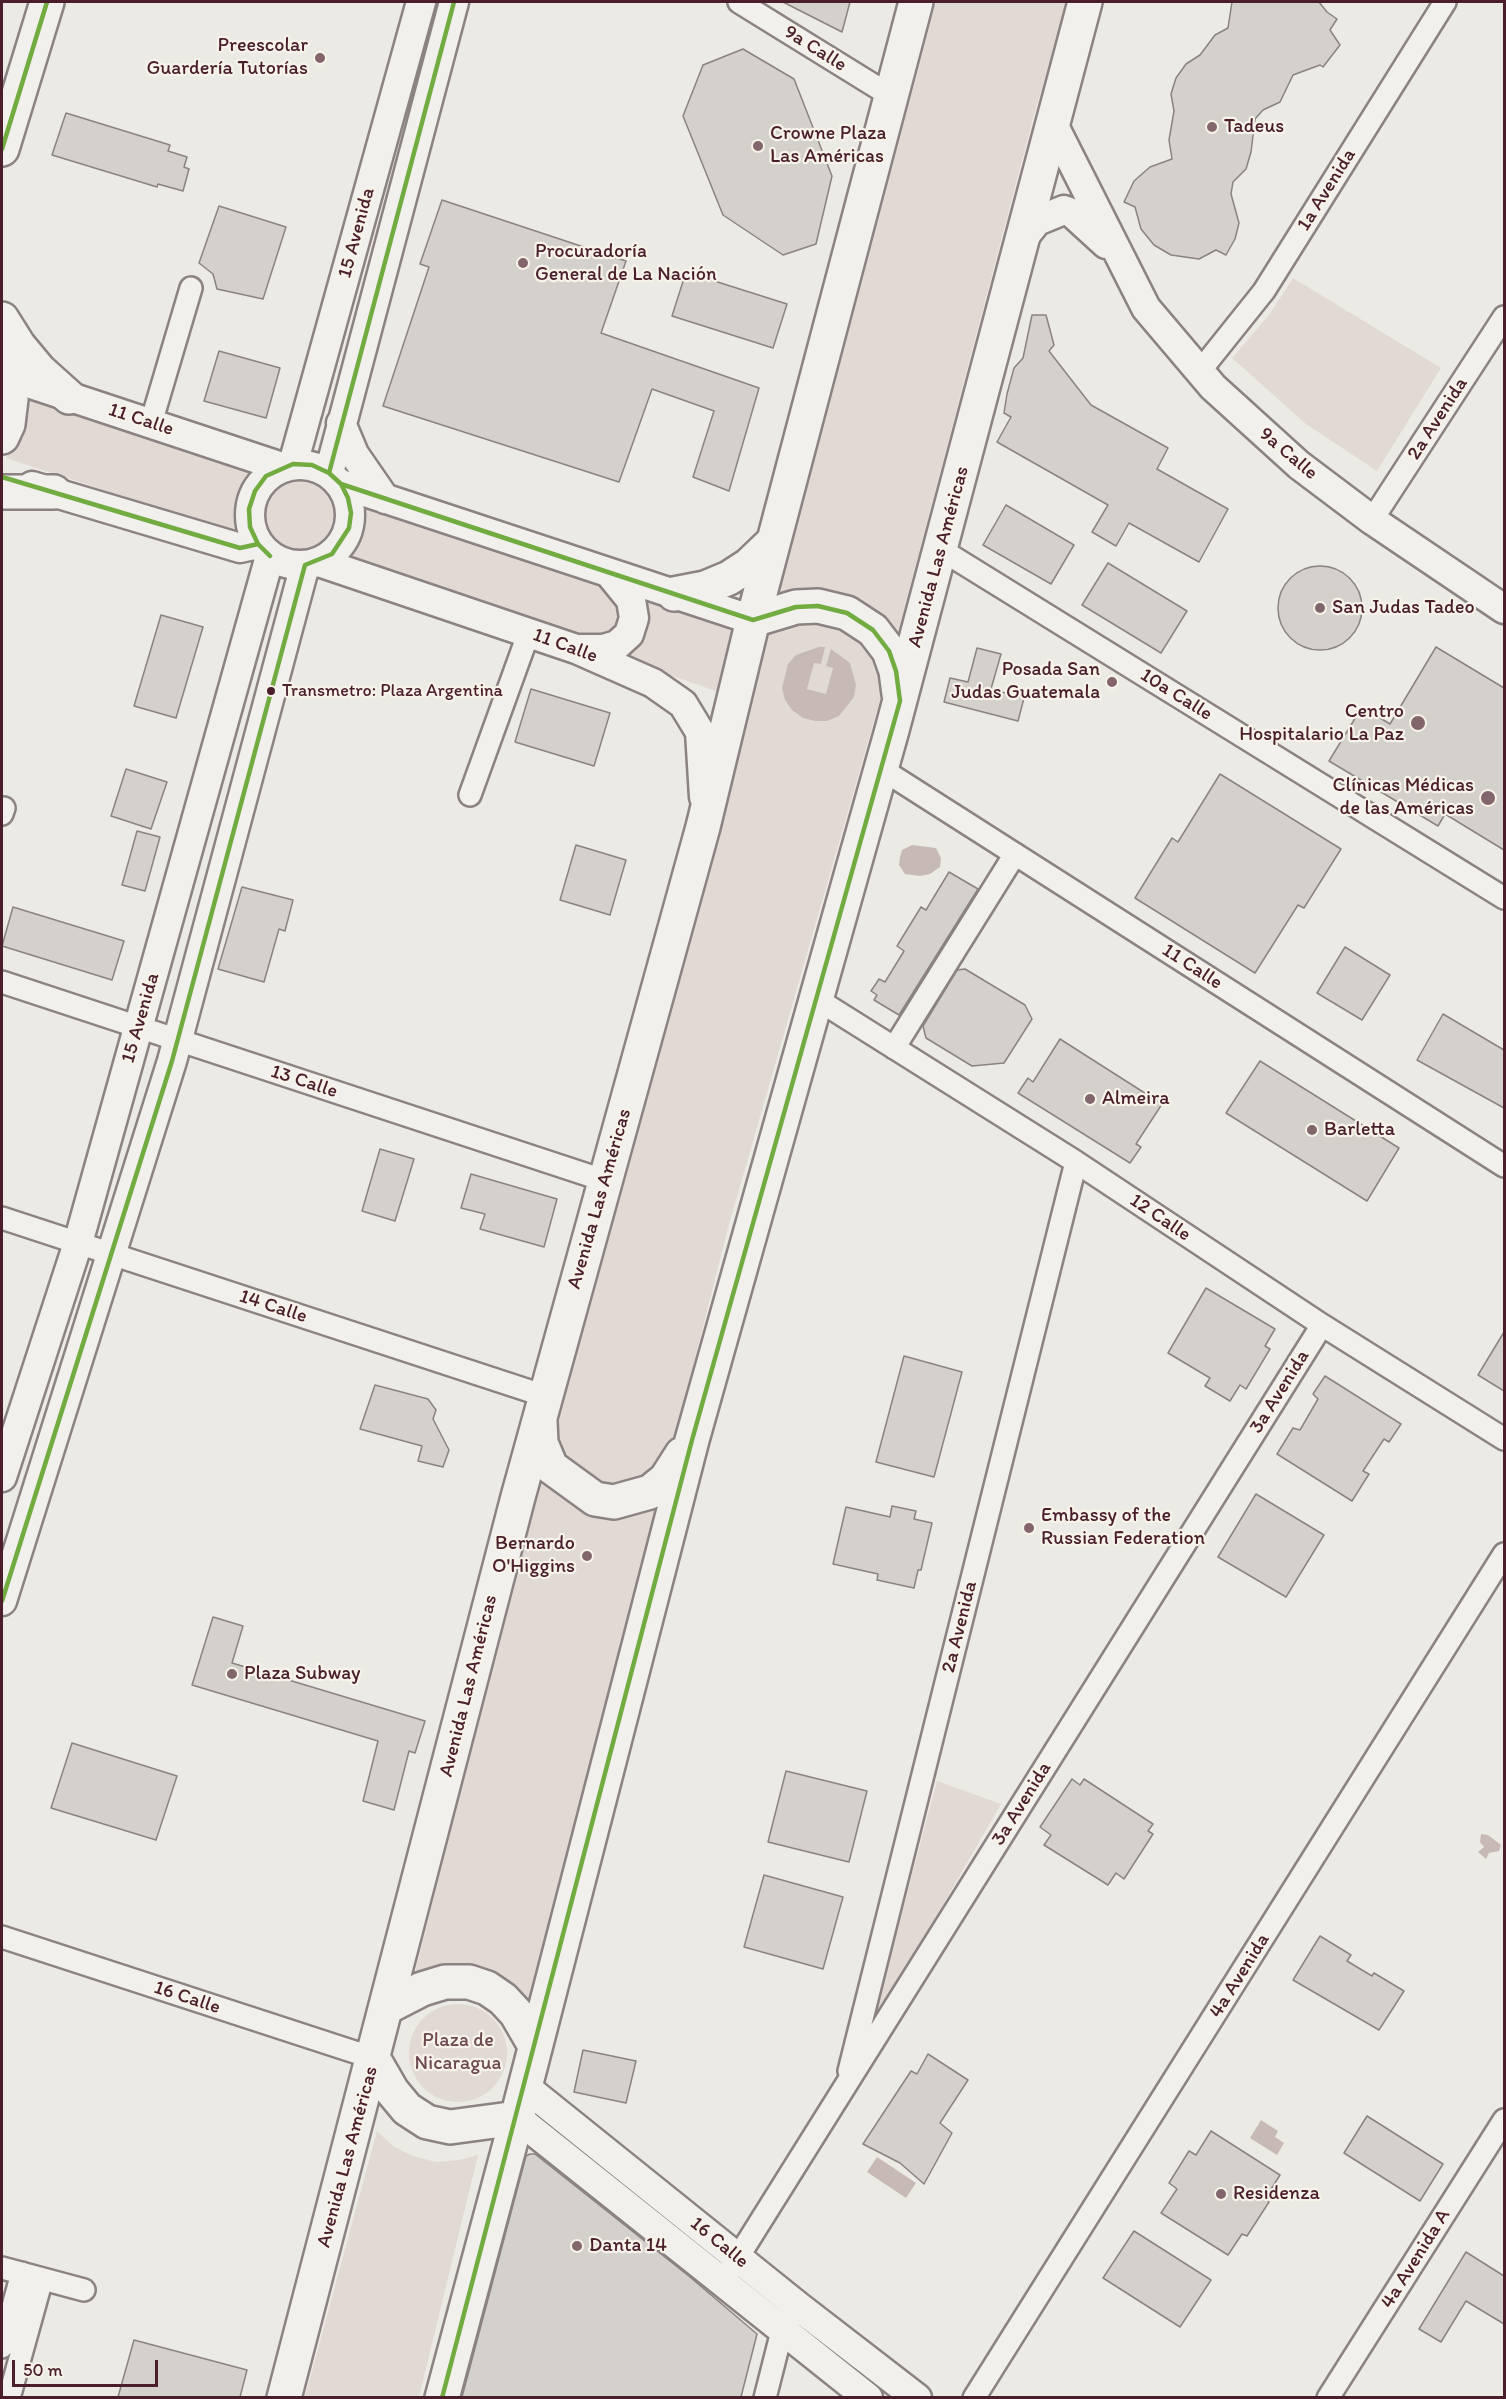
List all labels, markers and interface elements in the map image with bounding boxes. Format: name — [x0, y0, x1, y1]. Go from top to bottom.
street label: 9a Calle — [779, 20, 851, 78]
place label: Preescolar Guardería Tutorías — [146, 34, 308, 81]
marker: Preescolar Guardería Tutorías — [313, 51, 327, 65]
place label: Tadeus — [1224, 115, 1284, 139]
marker: Tadeus — [1205, 120, 1219, 134]
place label: Crowne Plaza Las Américas — [770, 122, 886, 169]
marker: Crowne Plaza Las Américas — [751, 139, 765, 153]
street label: 1a Avenida — [1292, 144, 1362, 236]
street label: 15 Avenida — [333, 185, 381, 281]
place label: Procuradoría General de La Nación — [535, 240, 717, 287]
marker: Procuradoría General de La Nación — [516, 256, 530, 270]
street label: 2a Avenida — [1402, 373, 1474, 465]
street label: 11 Calle — [105, 398, 177, 442]
street label: 9a Calle — [1254, 422, 1322, 486]
street label: Avenida Las Américas — [903, 464, 975, 650]
place label: San Judas Tadeo — [1332, 596, 1475, 620]
marker: San Judas Tadeo — [1313, 601, 1327, 615]
street label: 11 Calle — [529, 623, 601, 669]
place label: Posada San Judas Guatemala — [951, 658, 1100, 705]
street label: 10a Calle — [1135, 663, 1217, 727]
marker: Posada San Judas Guatemala — [1105, 675, 1119, 689]
place label: Transmetro: Plaza Argentina — [282, 680, 503, 702]
marker: Transmetro: Plaza Argentina — [265, 685, 277, 697]
place label: Centro Hospitalario La Paz — [1239, 700, 1404, 747]
marker: Centro Hospitalario La Paz — [1409, 714, 1427, 732]
place label: Clínicas Médicas de las Américas — [1333, 774, 1474, 821]
marker: Clínicas Médicas de las Américas — [1479, 789, 1497, 807]
street label: 11 Calle — [1157, 939, 1227, 995]
street label: 15 Avenida — [117, 970, 165, 1066]
street label: 13 Calle — [268, 1060, 340, 1104]
place label: Almeira — [1102, 1087, 1170, 1111]
marker: Almeira — [1083, 1092, 1097, 1106]
street label: Avenida Las Américas — [563, 1106, 637, 1292]
place label: Barletta — [1324, 1118, 1395, 1142]
marker: Barletta — [1305, 1123, 1319, 1137]
street label: 12 Calle — [1125, 1189, 1195, 1247]
street label: 14 Calle — [236, 1285, 310, 1329]
street label: 3a Avenida — [1245, 1346, 1315, 1438]
place label: Embassy of the Russian Federation — [1041, 1504, 1205, 1551]
marker: Embassy of the Russian Federation — [1022, 1521, 1036, 1535]
place label: Bernardo O'Higgins — [492, 1532, 575, 1579]
marker: Bernardo O'Higgins — [580, 1549, 594, 1563]
street label: 2a Avenida — [937, 1579, 983, 1675]
street label: Avenida Las Américas — [435, 1593, 503, 1779]
place label: Plaza Subway — [244, 1662, 361, 1686]
marker: Plaza Subway — [225, 1667, 239, 1681]
street label: 3a Avenida — [987, 1758, 1057, 1850]
street label: 4a Avenida — [1205, 1929, 1275, 2023]
street label: 16 Calle — [151, 1976, 223, 2020]
park label: Plaza de Nicaragua — [415, 2029, 501, 2076]
street label: Avenida Las Américas — [312, 2064, 384, 2250]
place label: Residenza — [1233, 2182, 1320, 2206]
marker: Residenza — [1214, 2187, 1228, 2201]
street label: 4a Avenida A — [1376, 2205, 1456, 2313]
street label: 16 Calle — [685, 2212, 753, 2274]
place label: Danta 14 — [589, 2234, 667, 2258]
marker: Danta 14 — [570, 2239, 584, 2253]
scale bar — [15, 2348, 160, 2386]
text: 50 m — [23, 2359, 63, 2381]

